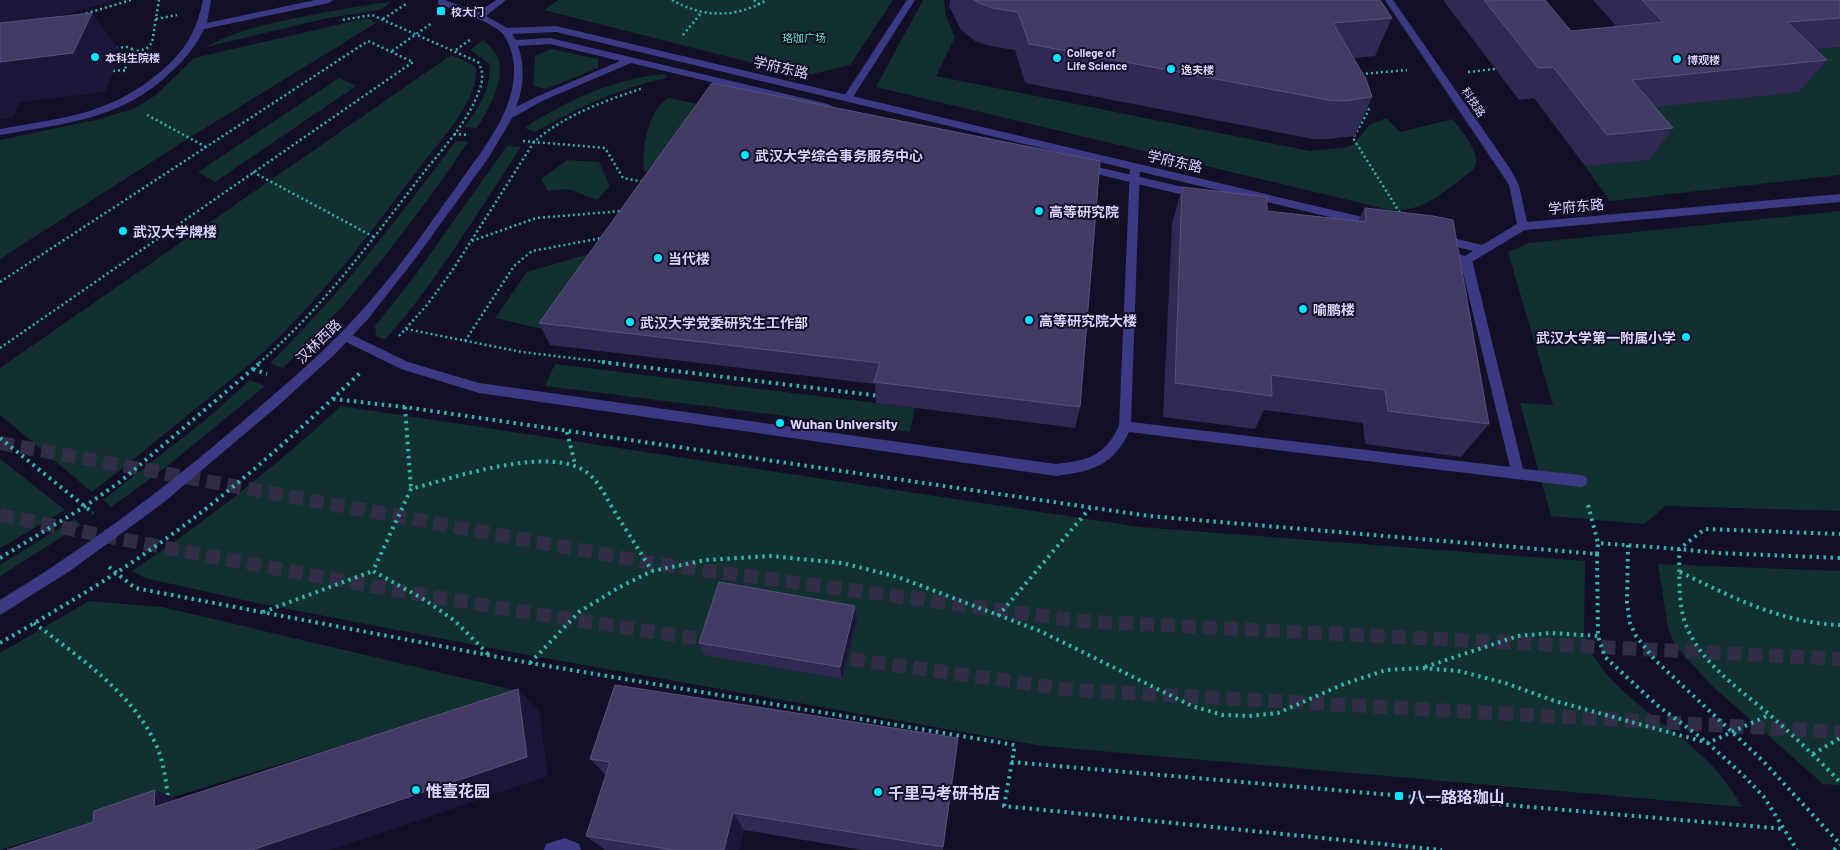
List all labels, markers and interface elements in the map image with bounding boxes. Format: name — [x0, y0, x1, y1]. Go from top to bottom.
marker: 校大门 — [435, 5, 447, 17]
place label: 校大门 — [451, 5, 484, 18]
park label: 珞珈广场 — [782, 31, 826, 44]
place label: College of Life Science — [1067, 46, 1127, 72]
marker: 本科生院楼 — [89, 51, 101, 63]
place label: 本科生院楼 — [105, 51, 160, 64]
street label: 学府东路 — [752, 52, 810, 82]
marker: College of Life Science — [1051, 52, 1063, 64]
marker: 博观楼 — [1671, 53, 1683, 65]
place label: 博观楼 — [1687, 53, 1720, 66]
marker: 逸夫楼 — [1165, 63, 1177, 75]
place label: 逸夫楼 — [1181, 63, 1214, 76]
street label: 科技路 — [1459, 85, 1489, 119]
street label: 学府东路 — [1146, 146, 1204, 176]
place label: 武汉大学综合事务服务中心 — [755, 147, 923, 164]
marker: 武汉大学综合事务服务中心 — [739, 149, 751, 161]
street label: 学府东路 — [1547, 195, 1605, 217]
place label: 高等研究院 — [1049, 203, 1119, 220]
marker: 高等研究院 — [1033, 205, 1045, 217]
place label: 武汉大学牌楼 — [133, 223, 217, 240]
marker: 武汉大学牌楼 — [117, 225, 129, 237]
place label: 当代楼 — [668, 250, 710, 267]
marker: 当代楼 — [652, 252, 664, 264]
place label: 喻鹏楼 — [1313, 301, 1355, 318]
marker: 喻鹏楼 — [1297, 303, 1309, 315]
place label: 高等研究院大楼 — [1039, 312, 1137, 329]
place label: 武汉大学党委研究生工作部 — [640, 314, 808, 331]
marker: 高等研究院大楼 — [1023, 314, 1035, 326]
street label: 汉林西路 — [292, 315, 344, 367]
marker: 武汉大学党委研究生工作部 — [624, 316, 636, 328]
place label: 武汉大学第一附属小学 — [1536, 329, 1676, 346]
marker: 武汉大学第一附属小学 — [1680, 331, 1692, 343]
place label: Wuhan University — [790, 415, 898, 432]
marker: Wuhan University — [774, 417, 786, 429]
place label: 惟壹花园 — [426, 781, 490, 800]
place label: 千里马考研书店 — [888, 783, 1000, 802]
marker: 惟壹花园 — [410, 784, 422, 796]
marker: 千里马考研书店 — [872, 786, 884, 798]
place label: 八一路珞珈山 — [1409, 787, 1505, 806]
marker: 八一路珞珈山 — [1393, 790, 1405, 802]

